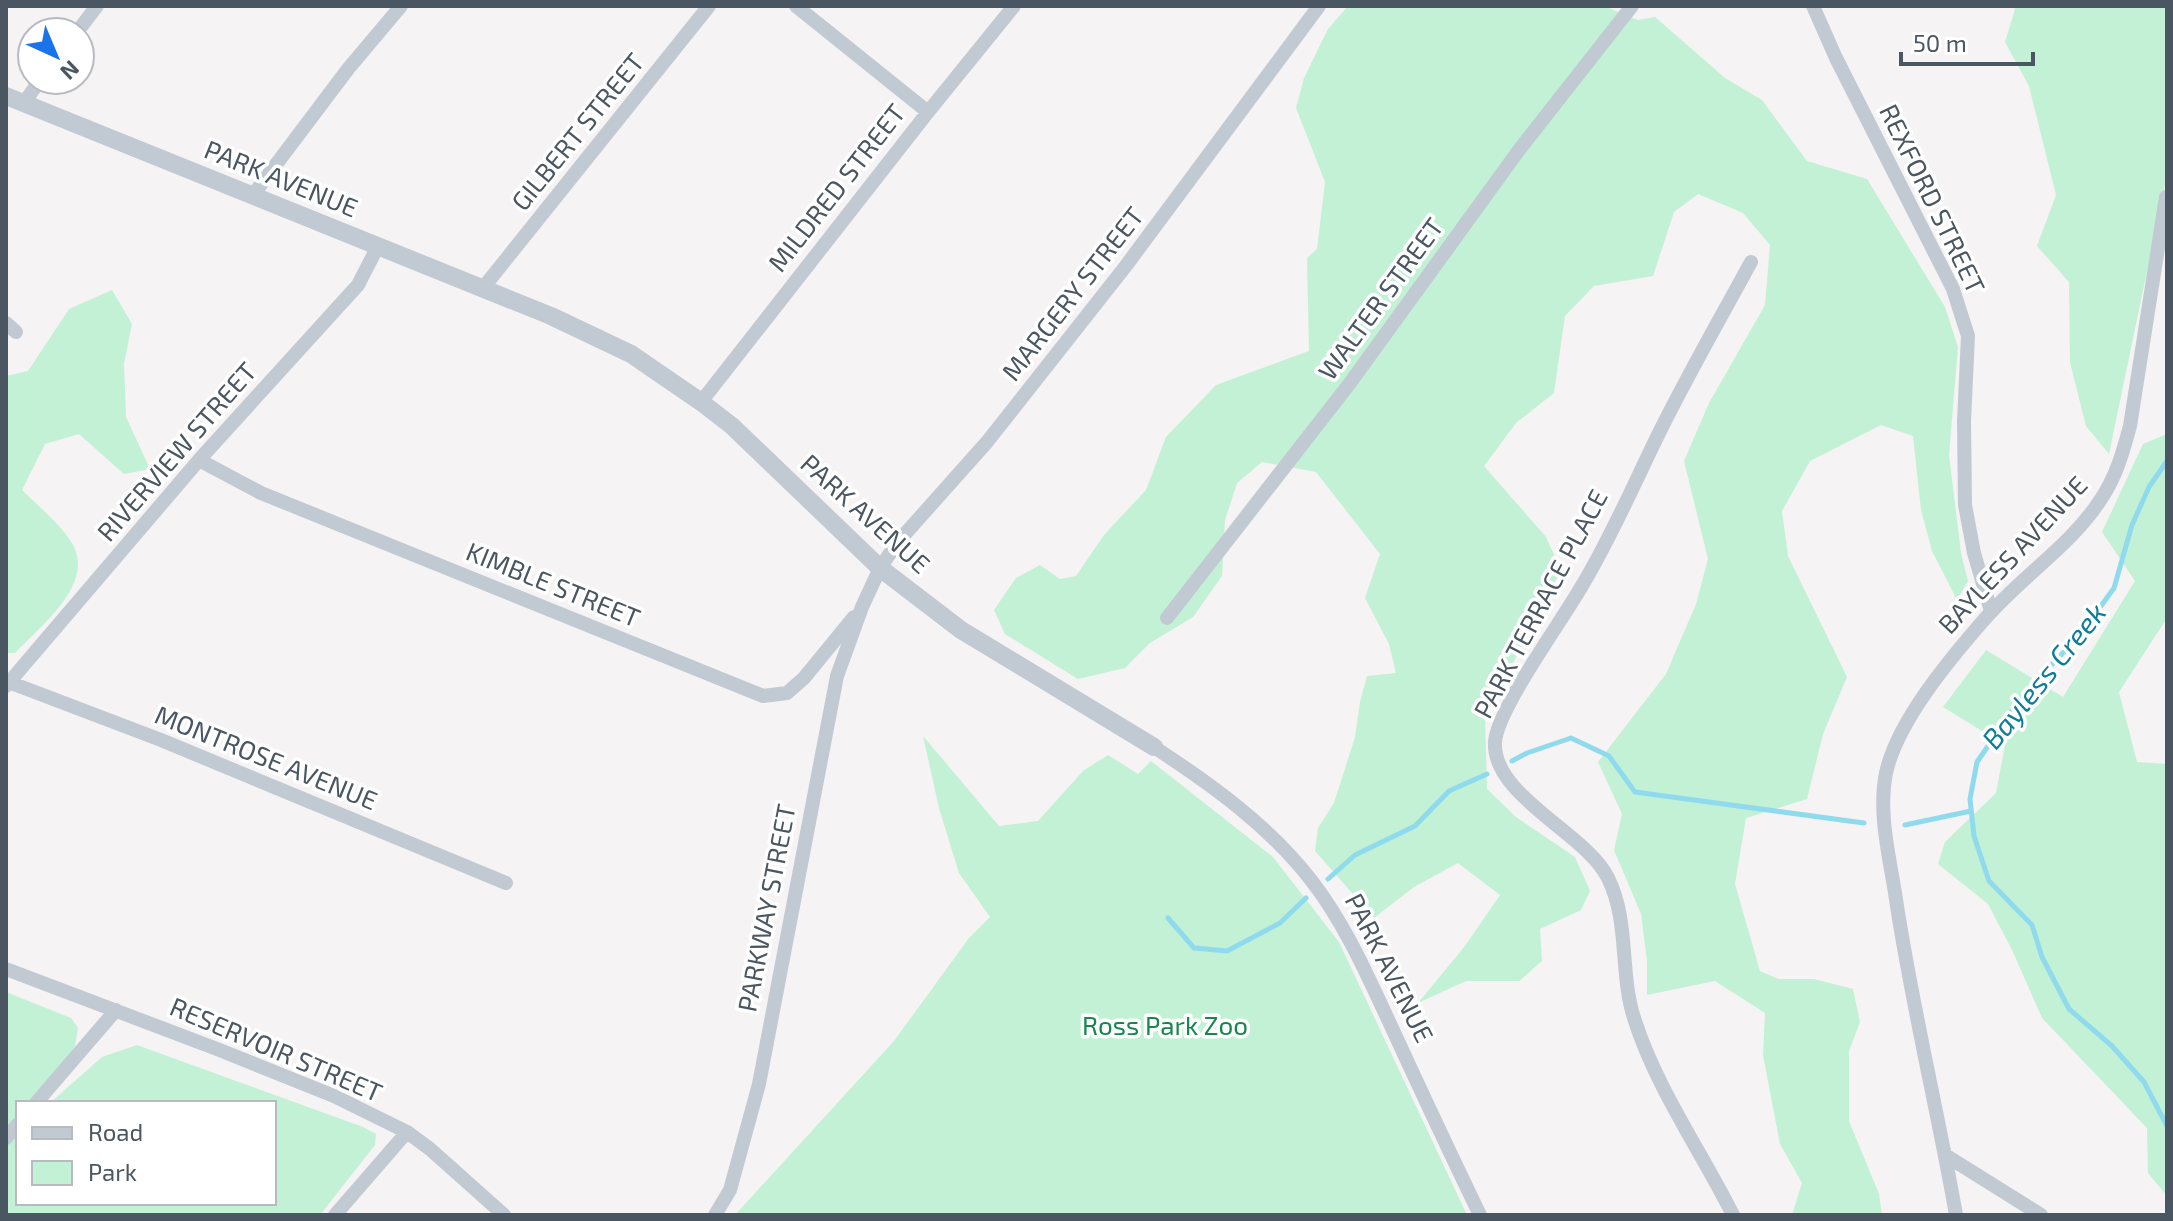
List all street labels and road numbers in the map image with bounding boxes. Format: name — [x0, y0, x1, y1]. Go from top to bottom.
street label: GILBERT STREET — [504, 46, 650, 216]
street label: MILDRED STREET — [761, 97, 911, 277]
street label: REXFORD STREET — [1874, 99, 1993, 298]
street label: PARK AVENUE — [200, 133, 363, 222]
street label: MARGERY STREET — [994, 200, 1149, 386]
street label: WALTER STREET — [1311, 211, 1449, 385]
street label: RIVERVIEW STREET — [90, 355, 262, 547]
street label: PARK AVENUE — [795, 447, 937, 579]
street label: BAYLESS AVENUE — [1931, 469, 2093, 639]
street label: PARK TERRACE PLACE — [1466, 484, 1613, 723]
street label: KIMBLE STREET — [462, 535, 645, 633]
street label: MONTROSE AVENUE — [151, 698, 382, 815]
street label: PARKWAY STREET — [730, 801, 801, 1014]
street label: PARK AVENUE — [1340, 888, 1441, 1047]
street label: RESERVOIR STREET — [166, 990, 387, 1107]

